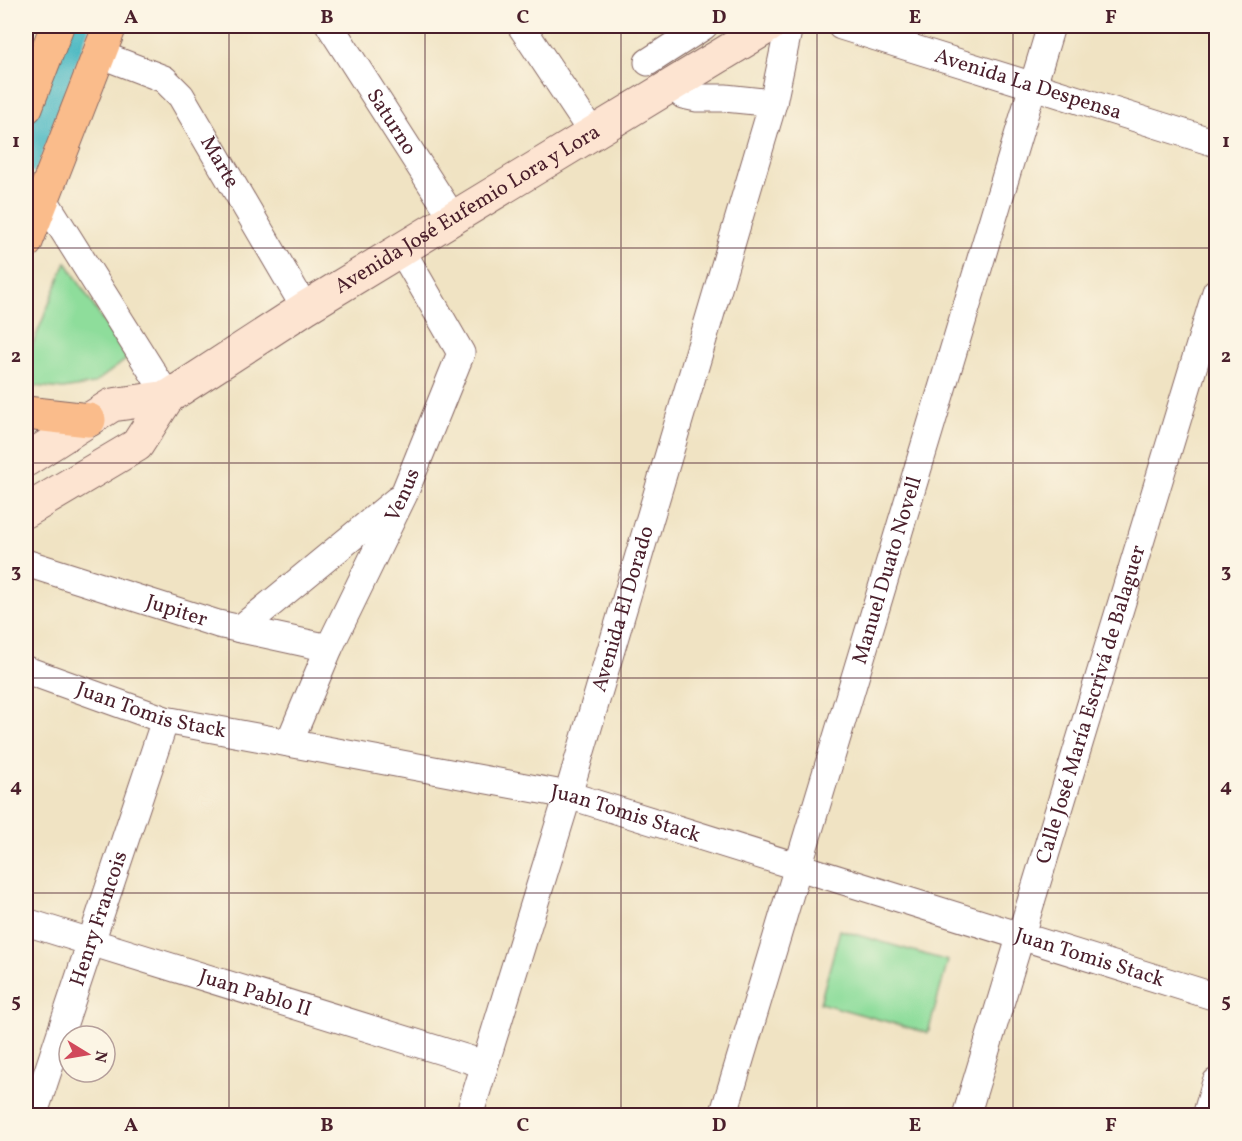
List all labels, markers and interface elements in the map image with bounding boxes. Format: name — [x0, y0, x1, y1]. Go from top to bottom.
text: A — [124, 4, 138, 32]
text: B — [320, 4, 334, 32]
text: C — [517, 4, 530, 32]
text: D — [712, 4, 726, 32]
text: E — [909, 4, 921, 32]
text: F — [1105, 4, 1117, 32]
street label: Avenida La Despensa — [931, 42, 1125, 127]
street label: Saturno — [359, 83, 424, 161]
street label: Avenida José Eufemio Lora y Lora — [329, 117, 606, 301]
text: 1 — [12, 128, 20, 156]
text: 1 — [1222, 128, 1230, 156]
street label: Marte — [193, 130, 246, 193]
text: 2 — [11, 343, 21, 371]
text: 2 — [1221, 343, 1231, 371]
street label: Venus — [378, 464, 427, 527]
street label: Manuel Duato Novell — [845, 473, 929, 668]
street label: Avenida El Dorado — [585, 522, 661, 695]
street label: Calle José María Escrivá de Balaguer — [1029, 541, 1153, 867]
text: 3 — [11, 558, 21, 586]
text: 3 — [1221, 558, 1231, 586]
street label: Jupiter — [142, 587, 211, 634]
street label: Juan Tomis Stack — [72, 675, 229, 746]
text: 4 — [10, 773, 22, 801]
text: 4 — [1220, 773, 1232, 801]
street label: Juan Tomis Stack — [548, 778, 705, 850]
street label: Henry Francois — [63, 847, 135, 990]
street label: Juan Tomis Stack — [1011, 921, 1169, 995]
street label: Juan Pablo II — [195, 962, 315, 1024]
text: 5 — [11, 988, 21, 1016]
text: 5 — [1221, 988, 1231, 1016]
north arrow — [57, 1024, 117, 1084]
text: N — [88, 1049, 112, 1065]
text: A — [124, 1112, 138, 1140]
text: B — [320, 1112, 334, 1140]
text: C — [517, 1112, 530, 1140]
text: D — [712, 1112, 726, 1140]
text: E — [909, 1112, 921, 1140]
text: F — [1105, 1112, 1117, 1140]

